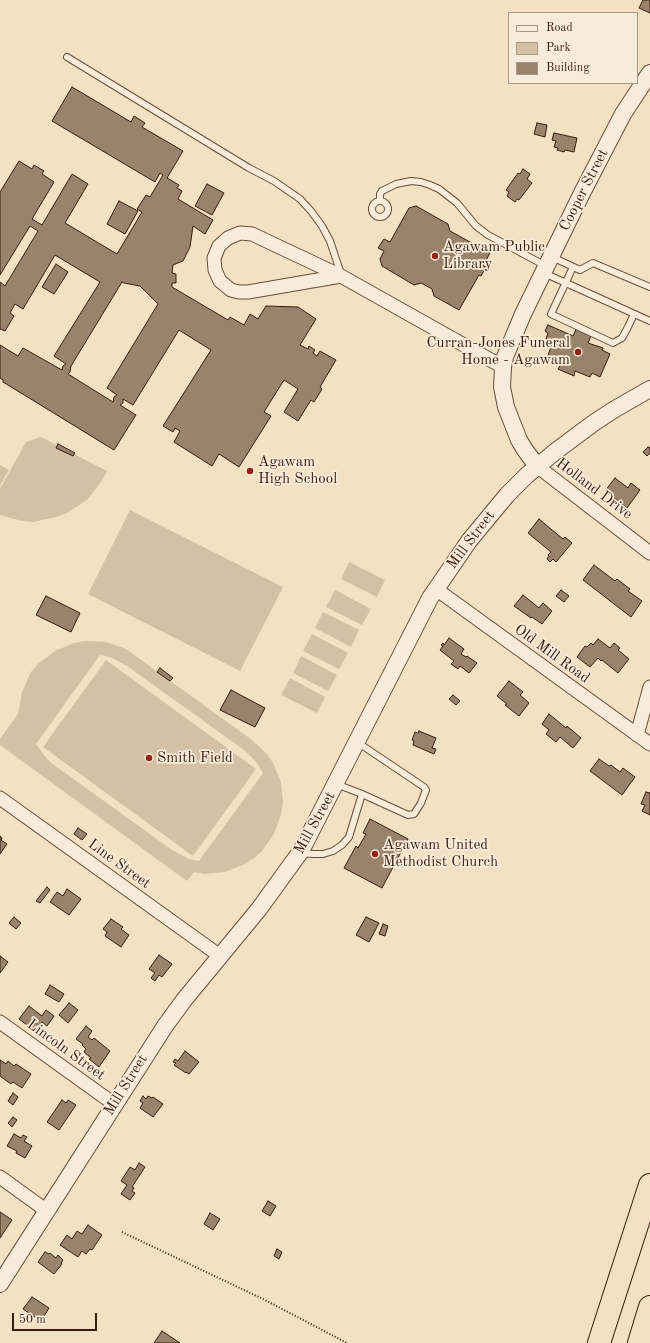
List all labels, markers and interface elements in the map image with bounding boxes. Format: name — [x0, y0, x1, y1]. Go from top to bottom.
legend — [508, 12, 638, 84]
text: Road — [546, 22, 573, 34]
text: Park — [546, 42, 571, 54]
text: Building — [546, 62, 590, 74]
street label: Cooper Street — [556, 146, 612, 234]
place label: Agawam Public Library — [443, 238, 545, 273]
marker: Agawam Public Library — [430, 251, 440, 261]
place label: Curran-Jones Funeral Home - Agawam — [427, 334, 570, 369]
marker: Curran-Jones Funeral Home - Agawam — [573, 347, 583, 357]
place label: Agawam High School — [258, 453, 337, 488]
street label: Holland Drive — [552, 454, 636, 524]
marker: Agawam High School — [245, 466, 255, 476]
street label: Mill Street — [443, 507, 499, 573]
street label: Old Mill Road — [511, 621, 593, 687]
place label: Smith Field — [157, 749, 233, 767]
marker: Smith Field — [144, 753, 154, 763]
street label: Mill Street — [290, 789, 340, 857]
street label: Line Street — [84, 835, 154, 893]
place label: Agawam United Methodist Church — [383, 836, 498, 871]
marker: Agawam United Methodist Church — [370, 849, 380, 859]
street label: Lincoln Street — [23, 1016, 109, 1084]
street label: Mill Street — [100, 1051, 152, 1119]
scale bar — [14, 1305, 99, 1331]
text: 50 m — [19, 1314, 46, 1326]

